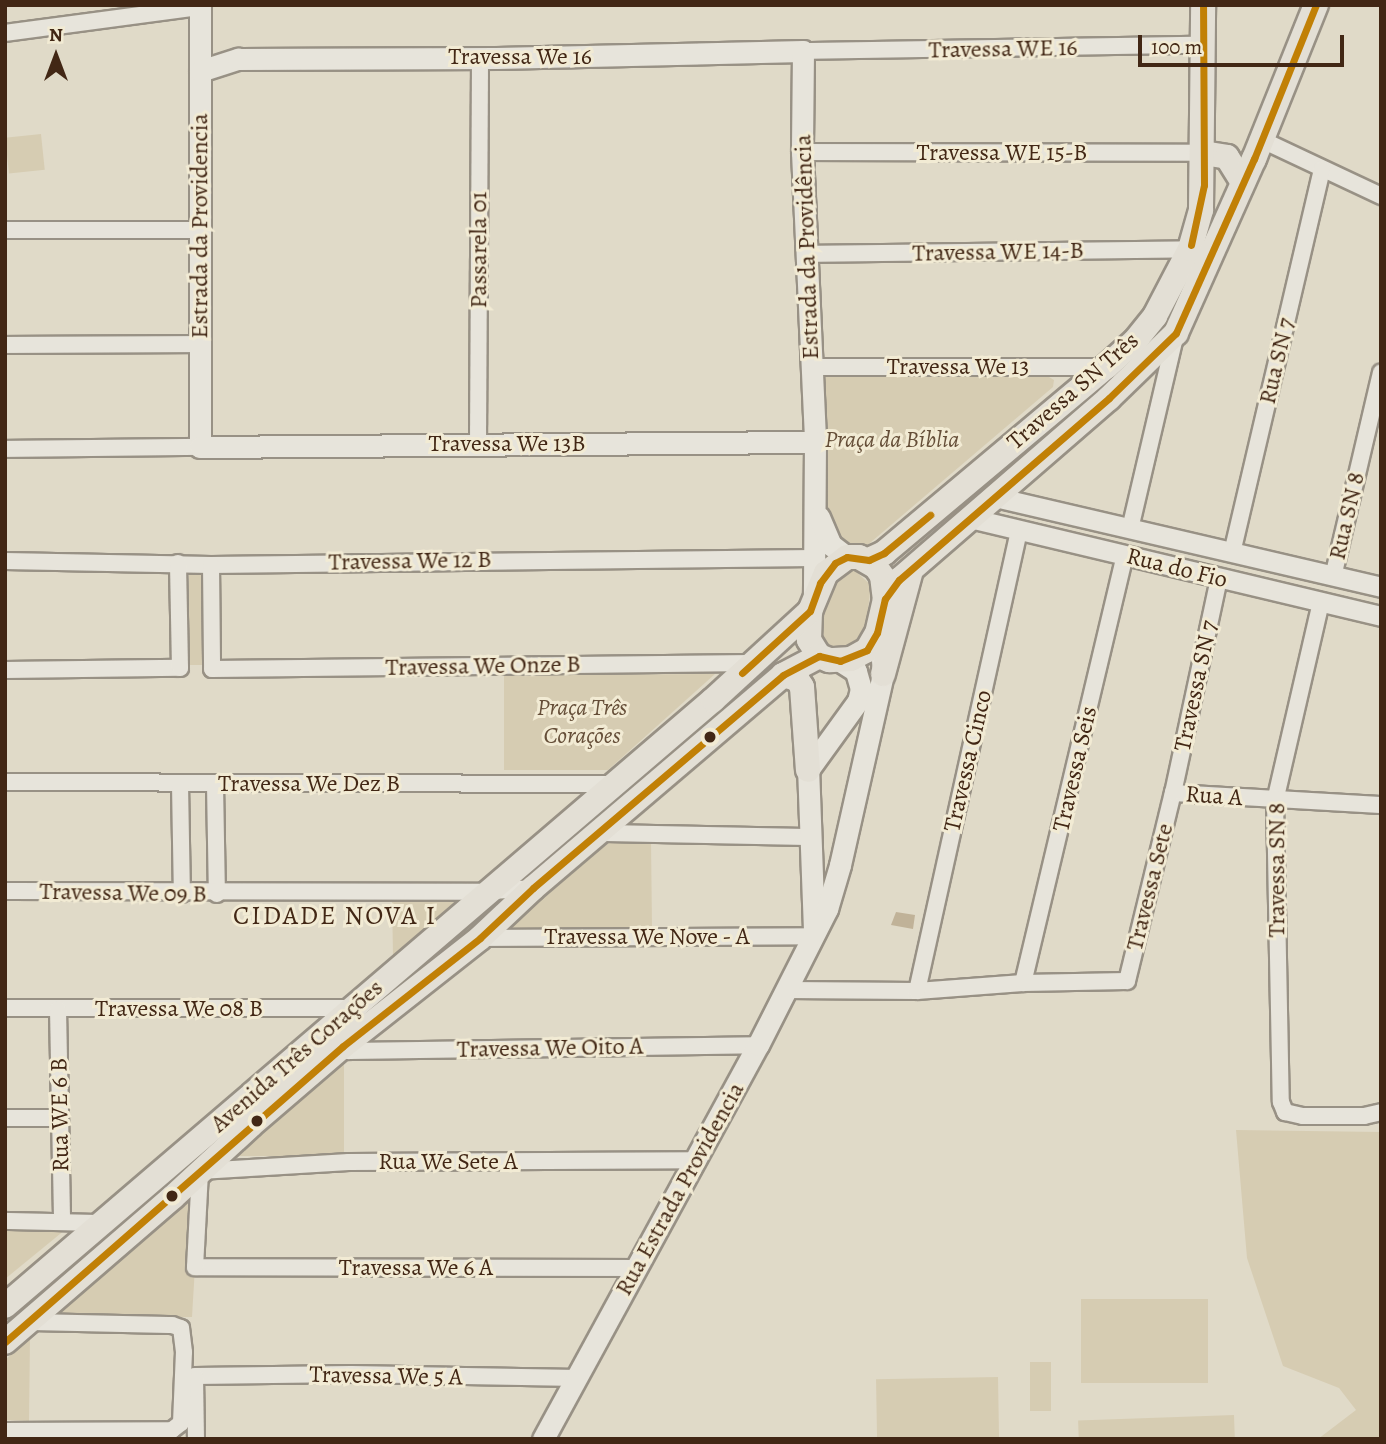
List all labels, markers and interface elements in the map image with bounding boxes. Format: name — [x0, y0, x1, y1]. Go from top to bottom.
north arrow — [21, 21, 91, 91]
scale bar — [1141, 21, 1348, 65]
text: N — [49, 22, 63, 48]
street label: Travessa WE 16 — [928, 33, 1078, 65]
text: 100 m — [1151, 33, 1202, 61]
street label: Travessa We 16 — [448, 43, 592, 71]
street label: Estrada da Providencia — [186, 113, 214, 339]
street label: Estrada da Providência — [789, 134, 825, 360]
street label: Travessa WE 15-B — [917, 139, 1087, 167]
street label: Passarela 01 — [465, 192, 493, 308]
street label: Travessa WE 14-B — [912, 236, 1084, 268]
street label: Rua SN 7 — [1253, 315, 1301, 407]
street label: Travessa SN Três — [1001, 326, 1145, 456]
street label: Travessa We 13 — [887, 353, 1029, 381]
park label: Praça da Bíblia — [825, 426, 959, 454]
street label: Travessa We 13B — [429, 430, 585, 458]
street label: Rua SN 8 — [1323, 469, 1371, 563]
street label: Rua do Fio — [1124, 542, 1230, 594]
street label: Travessa We 12 B — [328, 545, 492, 577]
street label: Travessa SN 7 — [1168, 618, 1224, 754]
street label: Travessa We Onze B — [385, 650, 581, 682]
street label: Travessa Cinco — [938, 687, 998, 835]
park label: Praça Três Corações — [537, 694, 627, 750]
street label: Travessa Seis — [1047, 704, 1103, 834]
unlabelled marker — [703, 730, 717, 744]
street label: Travessa We Dez B — [218, 770, 400, 798]
street label: Rua A — [1185, 780, 1243, 812]
street label: Travessa SN 8 — [1263, 803, 1291, 937]
street label: Travessa Sete — [1120, 820, 1180, 954]
street label: Travessa We 09 B — [39, 877, 207, 909]
district label: CIDADE NOVA I — [235, 900, 435, 932]
street label: Travessa We Nove - A — [544, 923, 750, 951]
street label: Avenida Três Corações — [205, 973, 389, 1139]
street label: Travessa We 08 B — [95, 995, 263, 1023]
street label: Travessa We Oito A — [457, 1032, 643, 1064]
street label: Rua WE 6 B — [45, 1058, 75, 1172]
street label: Rua Estrada Providencia — [609, 1077, 751, 1301]
unlabelled marker — [250, 1114, 264, 1128]
street label: Rua We Sete A — [378, 1148, 518, 1176]
unlabelled marker — [165, 1189, 179, 1203]
street label: Travessa We 6 A — [339, 1254, 493, 1282]
street label: Travessa We 5 A — [309, 1360, 463, 1392]

